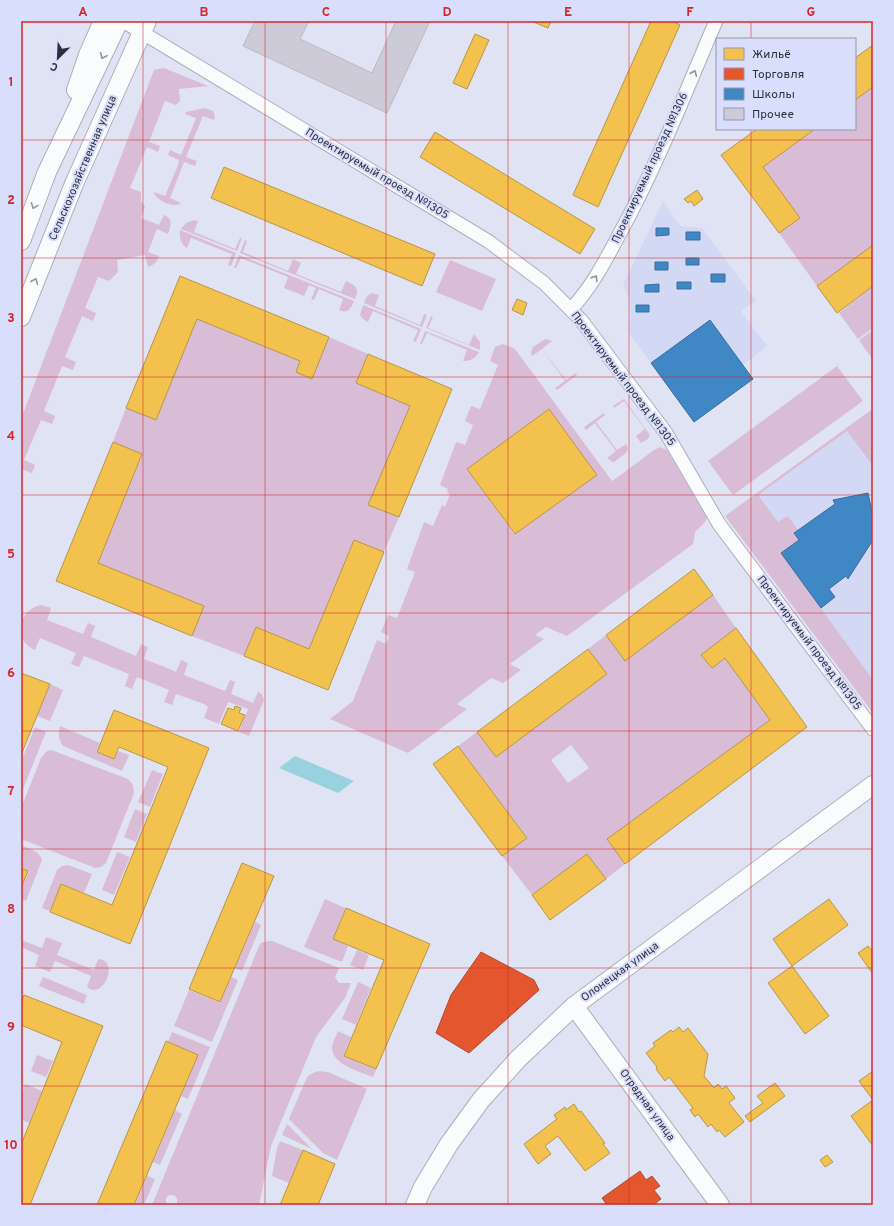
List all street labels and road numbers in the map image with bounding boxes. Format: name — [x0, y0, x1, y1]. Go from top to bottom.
street label: Проектируемый проезд №1306 — [609, 90, 691, 246]
street label: Сельскохозяйственная улица — [46, 93, 120, 242]
street label: Проектируемый проезд №1305 — [303, 125, 451, 223]
street label: Проектируемый проезд №1305 — [568, 309, 678, 449]
street label: Проектируемый проезд №1305 — [754, 573, 864, 713]
street label: Олонецкая улица — [578, 939, 662, 1005]
street label: Отрадная улица — [616, 1066, 678, 1144]

